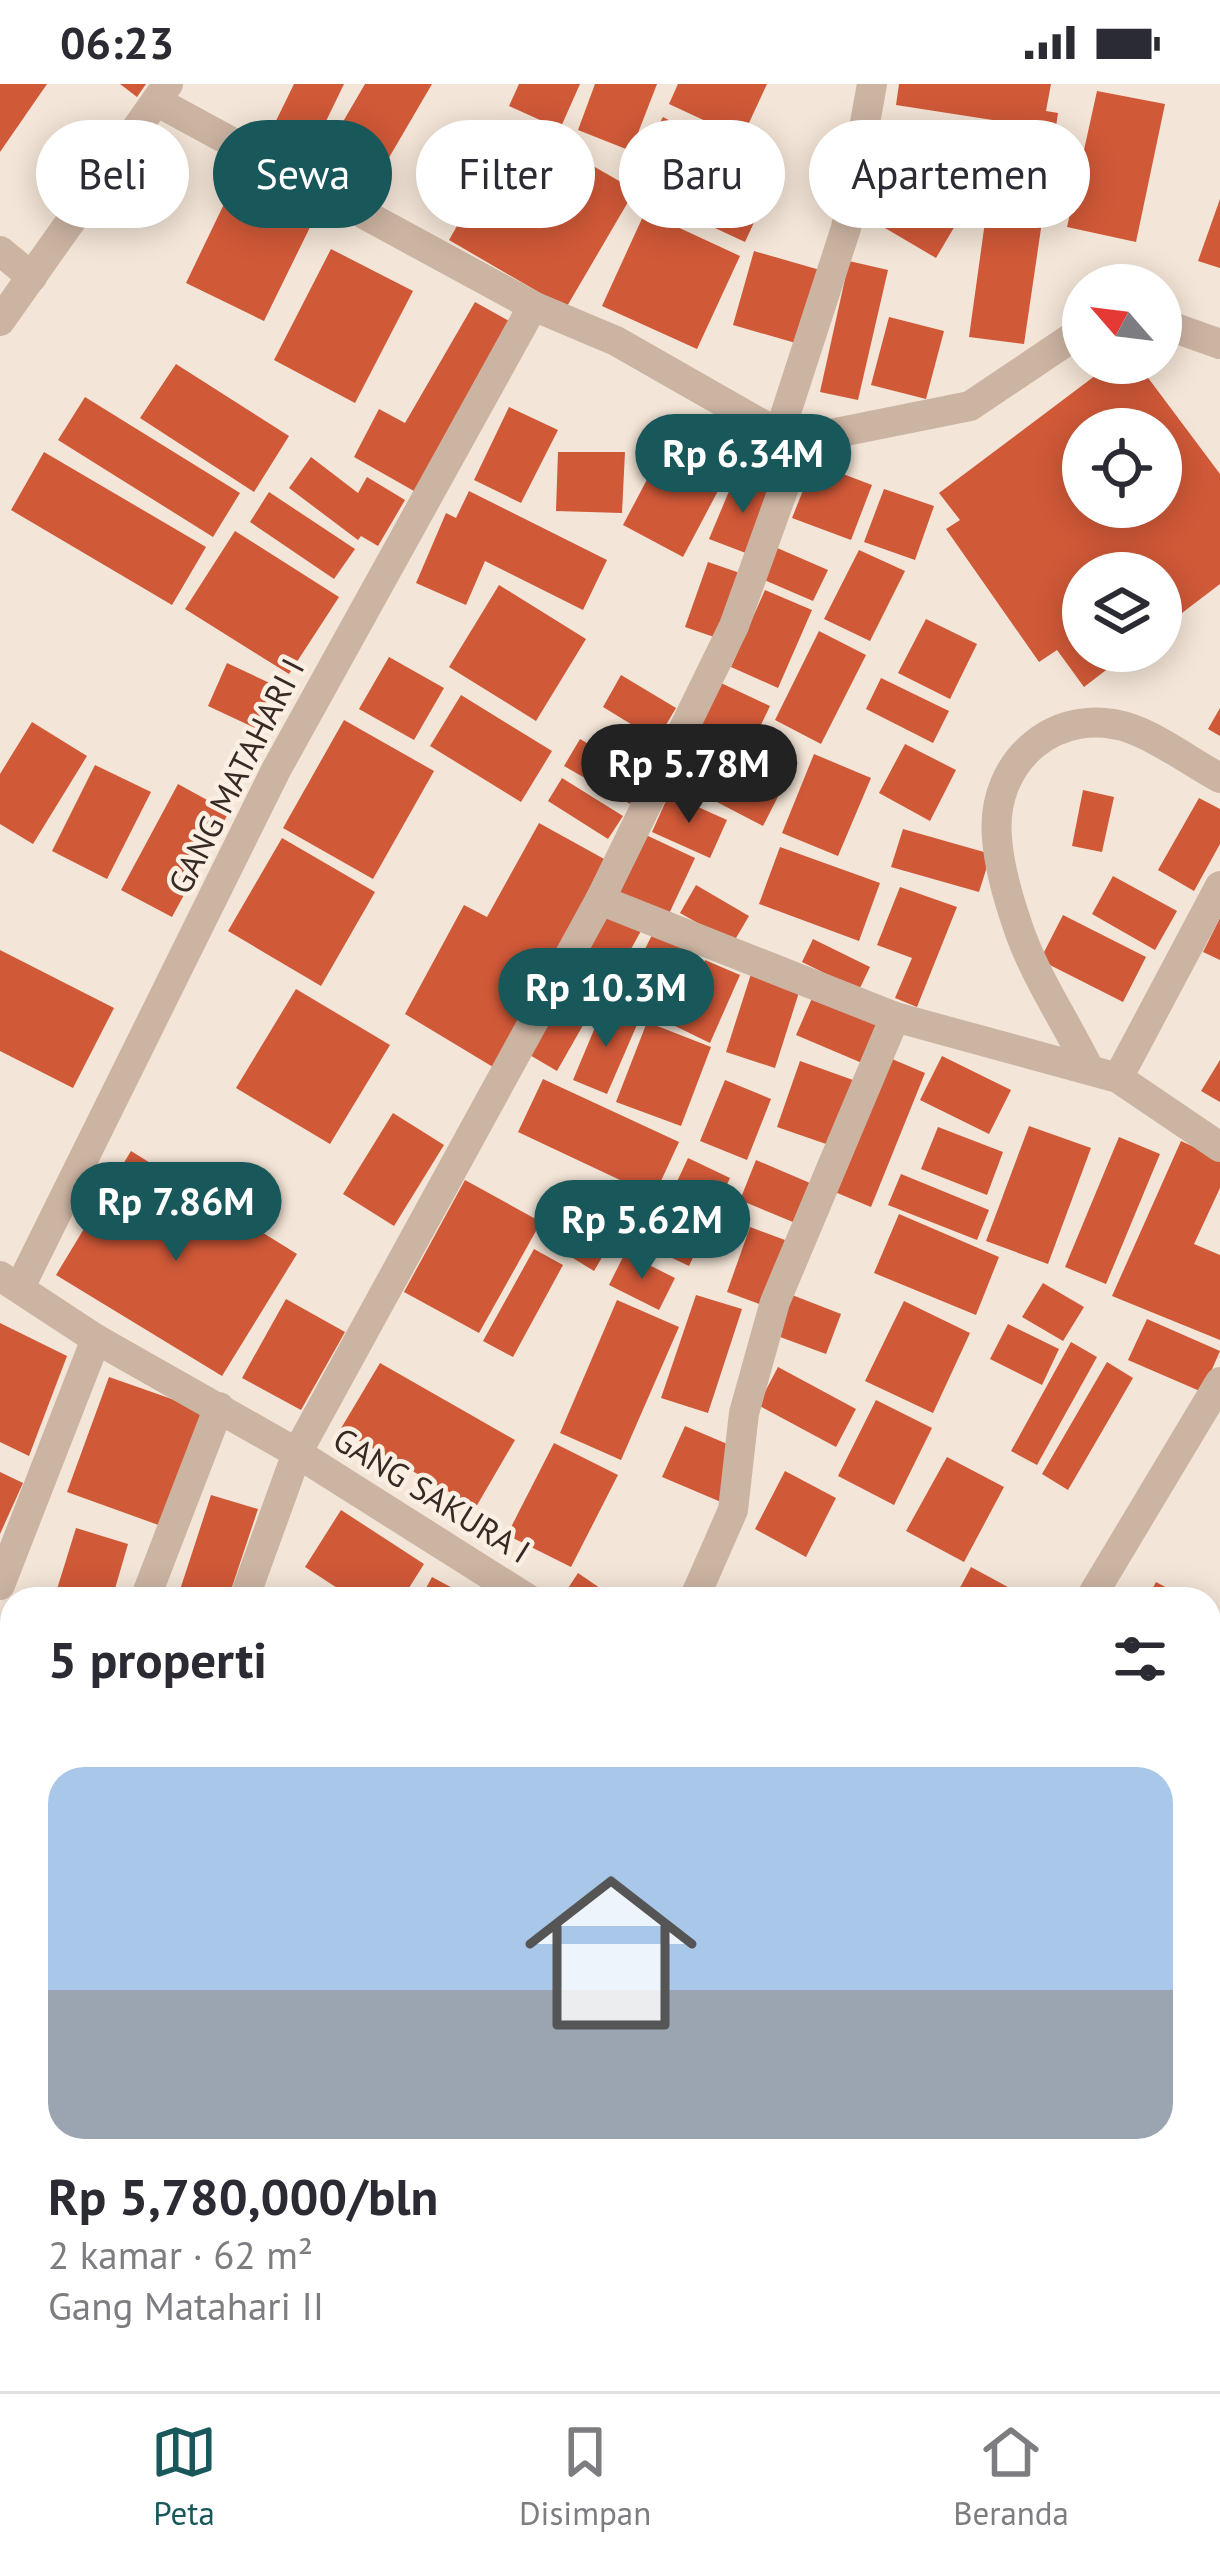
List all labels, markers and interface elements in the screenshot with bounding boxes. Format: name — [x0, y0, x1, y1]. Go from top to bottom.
text: 06:23 — [60, 13, 174, 71]
chip: Beli — [36, 120, 189, 228]
chip: Sewa — [213, 120, 392, 228]
chip: Filter — [416, 120, 595, 228]
chip: Baru — [619, 120, 785, 228]
chip: Apartemen — [809, 120, 1090, 228]
north arrow — [1062, 264, 1182, 384]
map controls — [1062, 264, 1182, 672]
button: locate — [1062, 408, 1182, 528]
pin: Rp 6.34M — [619, 414, 867, 516]
text: Rp 6.34M — [662, 427, 824, 478]
button: layers — [1062, 552, 1182, 672]
street label: GANG MATAHARI I — [158, 651, 313, 901]
pin: Rp 5.78M — [565, 724, 813, 826]
text: Rp 5.78M — [608, 737, 770, 788]
pin: Rp 10.3M — [482, 948, 730, 1050]
text: Rp 10.3M — [525, 961, 687, 1012]
pin: Rp 7.86M — [52, 1162, 300, 1264]
text: Rp 7.86M — [98, 1175, 254, 1226]
pin: Rp 5.62M — [518, 1180, 766, 1282]
text: Rp 5.62M — [561, 1193, 723, 1244]
street label: GANG SAKURA I — [326, 1417, 539, 1572]
text: 5 properti — [48, 1626, 267, 1692]
icon: filters — [1107, 1626, 1173, 1692]
icon: home — [503, 1845, 719, 2061]
text: Rp 5,780,000/bln — [48, 2163, 438, 2229]
text: 2 kamar · 62 m² — [48, 2229, 313, 2280]
text: Gang Matahari II — [48, 2280, 324, 2331]
tab: Peta — [151, 2419, 217, 2534]
tab: Disimpan — [519, 2419, 651, 2534]
tab: Beranda — [953, 2419, 1069, 2534]

